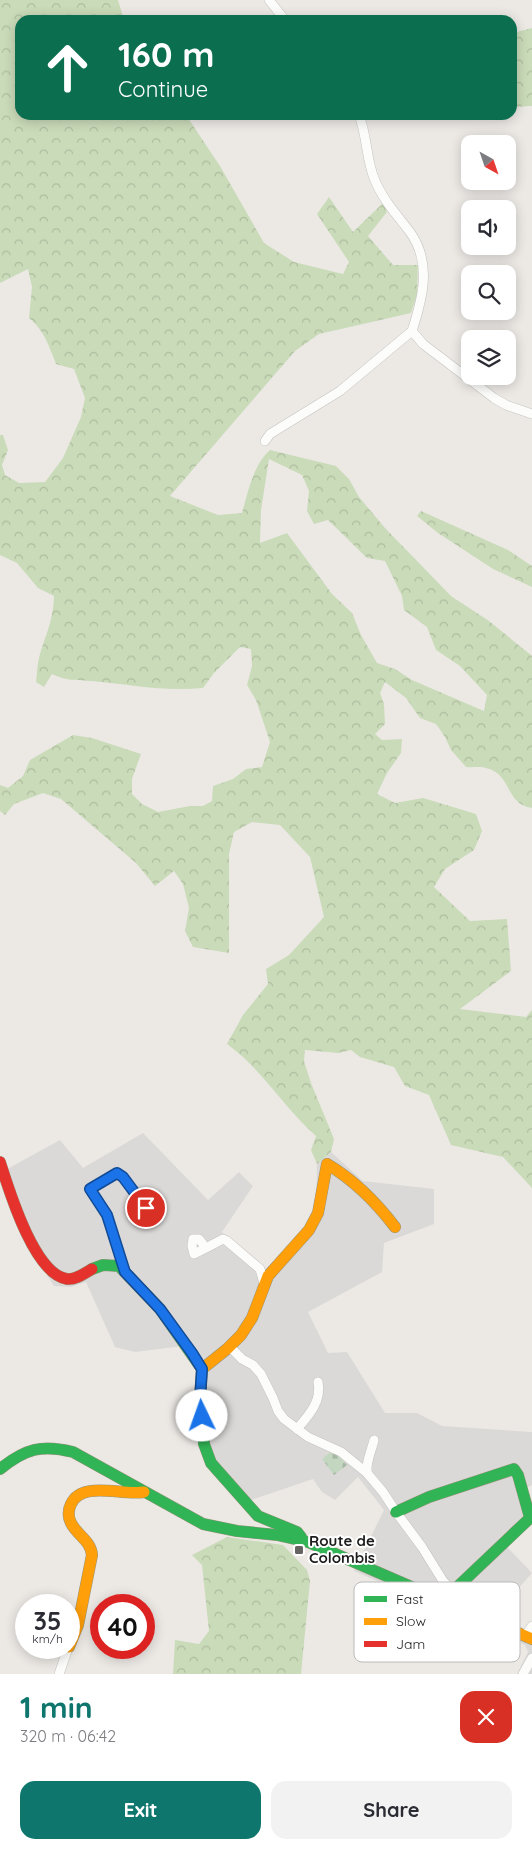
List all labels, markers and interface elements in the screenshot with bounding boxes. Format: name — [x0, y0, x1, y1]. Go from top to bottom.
text: 160 m — [118, 32, 215, 76]
icon: ahead — [35, 35, 100, 100]
text: Continue — [118, 75, 208, 103]
north arrow — [461, 135, 516, 190]
map controls — [461, 135, 516, 385]
button: sound — [461, 200, 516, 255]
button: search — [461, 265, 516, 320]
button: layers — [461, 330, 516, 385]
pin — [125, 1187, 167, 1229]
icon: arrive — [132, 1194, 160, 1222]
position arrow — [175, 1389, 227, 1441]
place label: Route de Colombis — [309, 1531, 375, 1567]
marker: Route de Colombis — [293, 1544, 305, 1556]
legend — [354, 1582, 520, 1662]
text: Fast — [396, 1590, 424, 1608]
speed limit sign: 40 — [90, 1594, 155, 1659]
text: 35 — [34, 1605, 61, 1636]
text: Slow — [396, 1612, 426, 1630]
text: km/h — [32, 1631, 63, 1646]
text: Jam — [396, 1635, 425, 1653]
text: 1 min — [20, 1688, 93, 1726]
button: close — [460, 1691, 512, 1743]
text: 320 m · 06:42 — [20, 1726, 116, 1746]
button: Exit — [20, 1781, 261, 1839]
button: Share — [271, 1781, 512, 1839]

